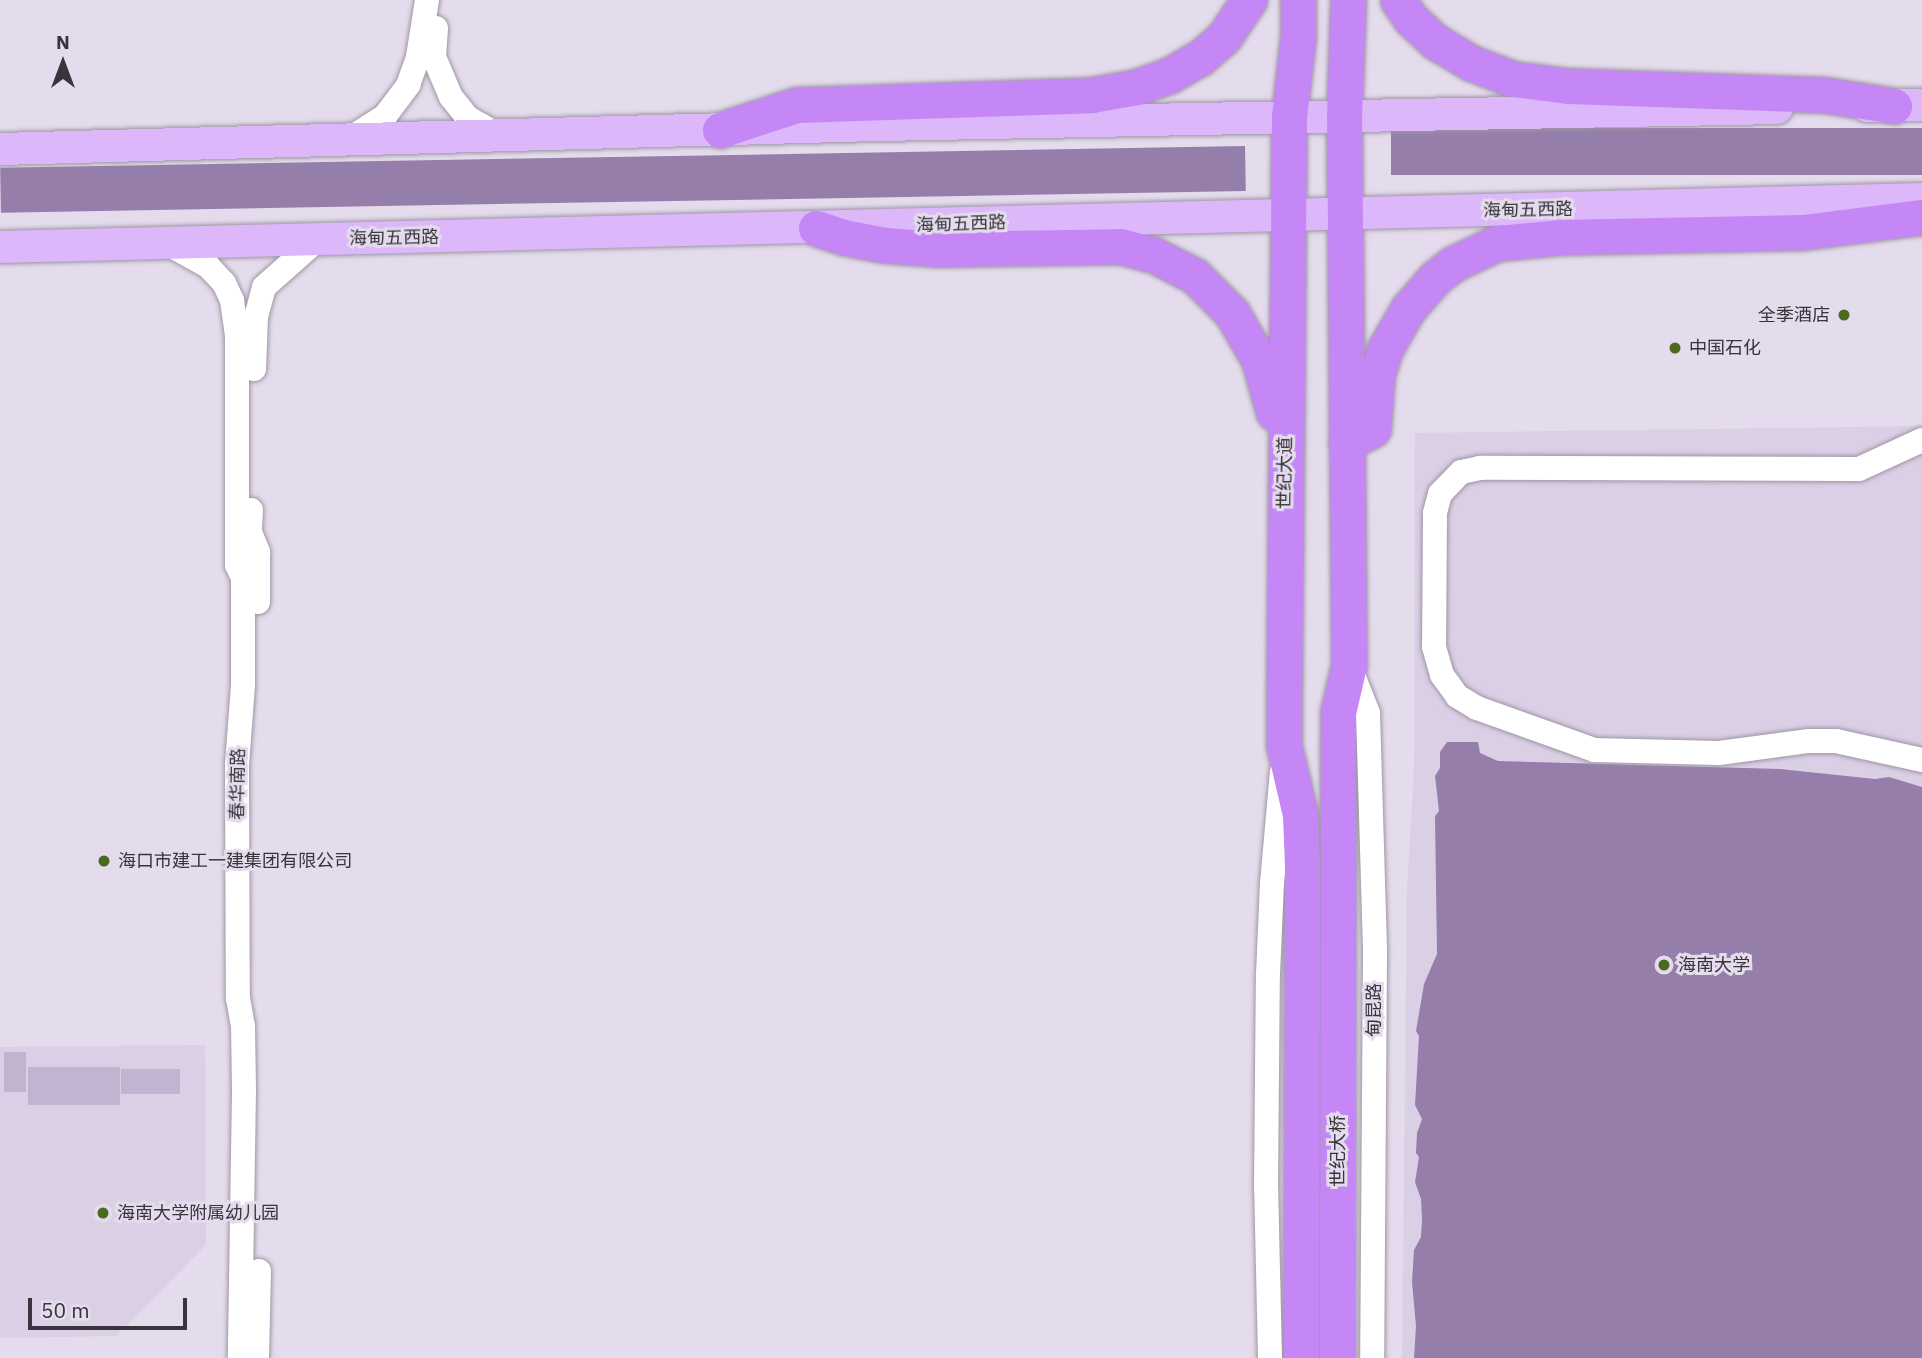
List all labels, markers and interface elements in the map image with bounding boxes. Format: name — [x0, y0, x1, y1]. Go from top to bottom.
north arrow — [28, 28, 98, 98]
text: N — [56, 30, 70, 54]
street label: 海甸五西路 — [1483, 198, 1573, 222]
street label: 海甸五西路 — [916, 212, 1006, 236]
street label: 海甸五西路 — [349, 226, 439, 250]
place label: 全季酒店 — [1758, 304, 1830, 326]
marker: 全季酒店 — [1836, 307, 1852, 323]
place label: 中国石化 — [1689, 337, 1761, 359]
marker: 中国石化 — [1667, 340, 1683, 356]
street label: 世纪大道 — [1274, 437, 1296, 509]
street label: 春华南路 — [227, 748, 249, 820]
place label: 海口市建工一建集团有限公司 — [118, 850, 352, 872]
marker: 海口市建工一建集团有限公司 — [96, 853, 112, 869]
place label: 海南大学 — [1678, 954, 1750, 976]
marker: 海南大学 — [1656, 957, 1672, 973]
street label: 甸昆路 — [1363, 983, 1385, 1037]
street label: 世纪大桥 — [1327, 1115, 1349, 1187]
place label: 海南大学附属幼儿园 — [117, 1202, 279, 1224]
marker: 海南大学附属幼儿园 — [95, 1205, 111, 1221]
scale bar — [32, 1284, 191, 1328]
text: 50 m — [41, 1296, 90, 1324]

